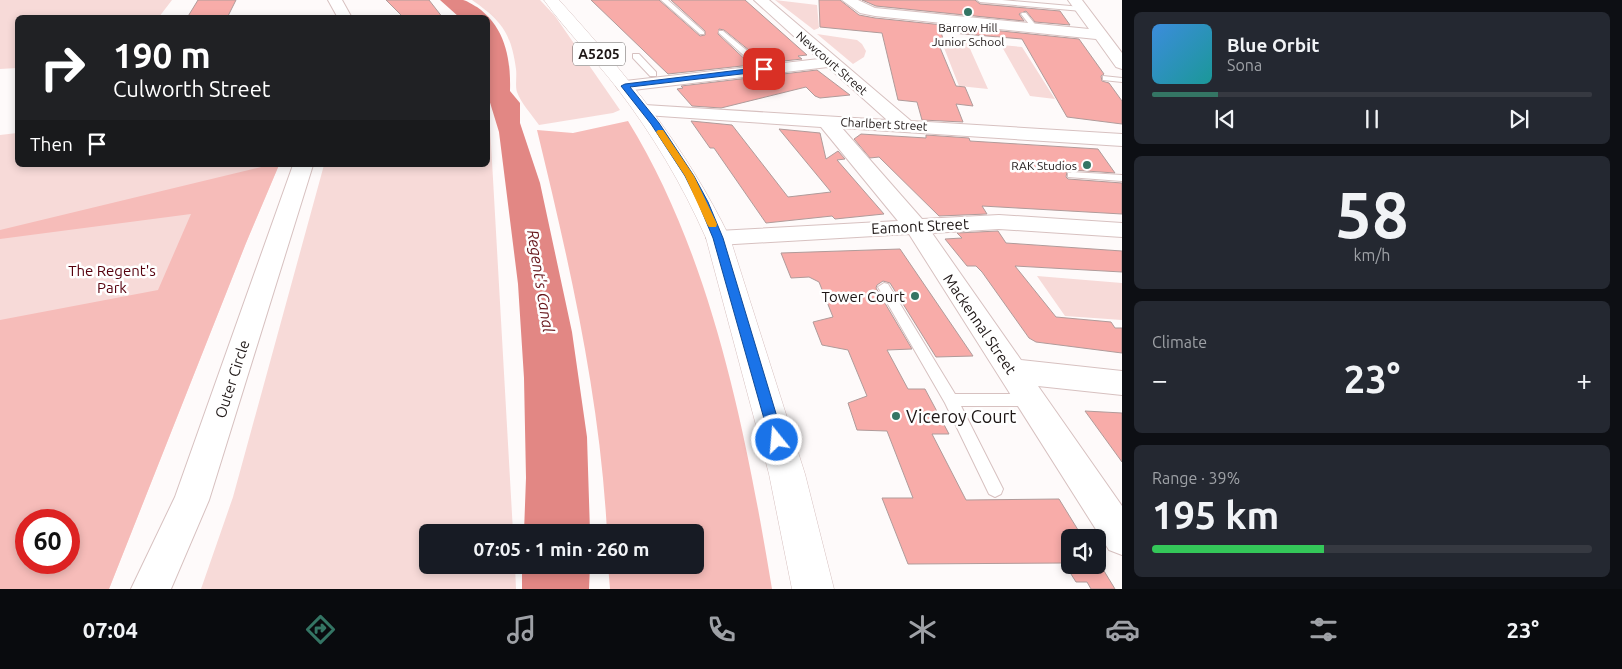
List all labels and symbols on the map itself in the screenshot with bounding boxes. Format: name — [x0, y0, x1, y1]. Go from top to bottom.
marker: Barrow Hill Junior School — [962, 6, 974, 18]
place label: Barrow Hill Junior School — [932, 21, 1004, 48]
street label: Newcourt Street — [794, 29, 870, 97]
road number: A5205 — [573, 42, 625, 66]
pin — [743, 48, 785, 90]
street label: Charlbert Street — [840, 115, 928, 133]
place label: RAK Studios — [1011, 159, 1077, 172]
marker: RAK Studios — [1081, 159, 1093, 171]
street label: Eamont Street — [871, 215, 969, 237]
water label: Regent's Canal — [524, 228, 558, 334]
park label: The Regent's Park — [68, 262, 156, 296]
street label: Mackennal Street — [940, 271, 1020, 378]
place label: Tower Court — [821, 288, 905, 305]
marker: Tower Court — [909, 290, 921, 302]
street label: Outer Circle — [211, 338, 253, 420]
place label: Viceroy Court — [906, 406, 1016, 426]
marker: Viceroy Court — [890, 410, 902, 422]
position arrow — [750, 413, 802, 465]
speed limit sign: 60 — [15, 509, 80, 574]

